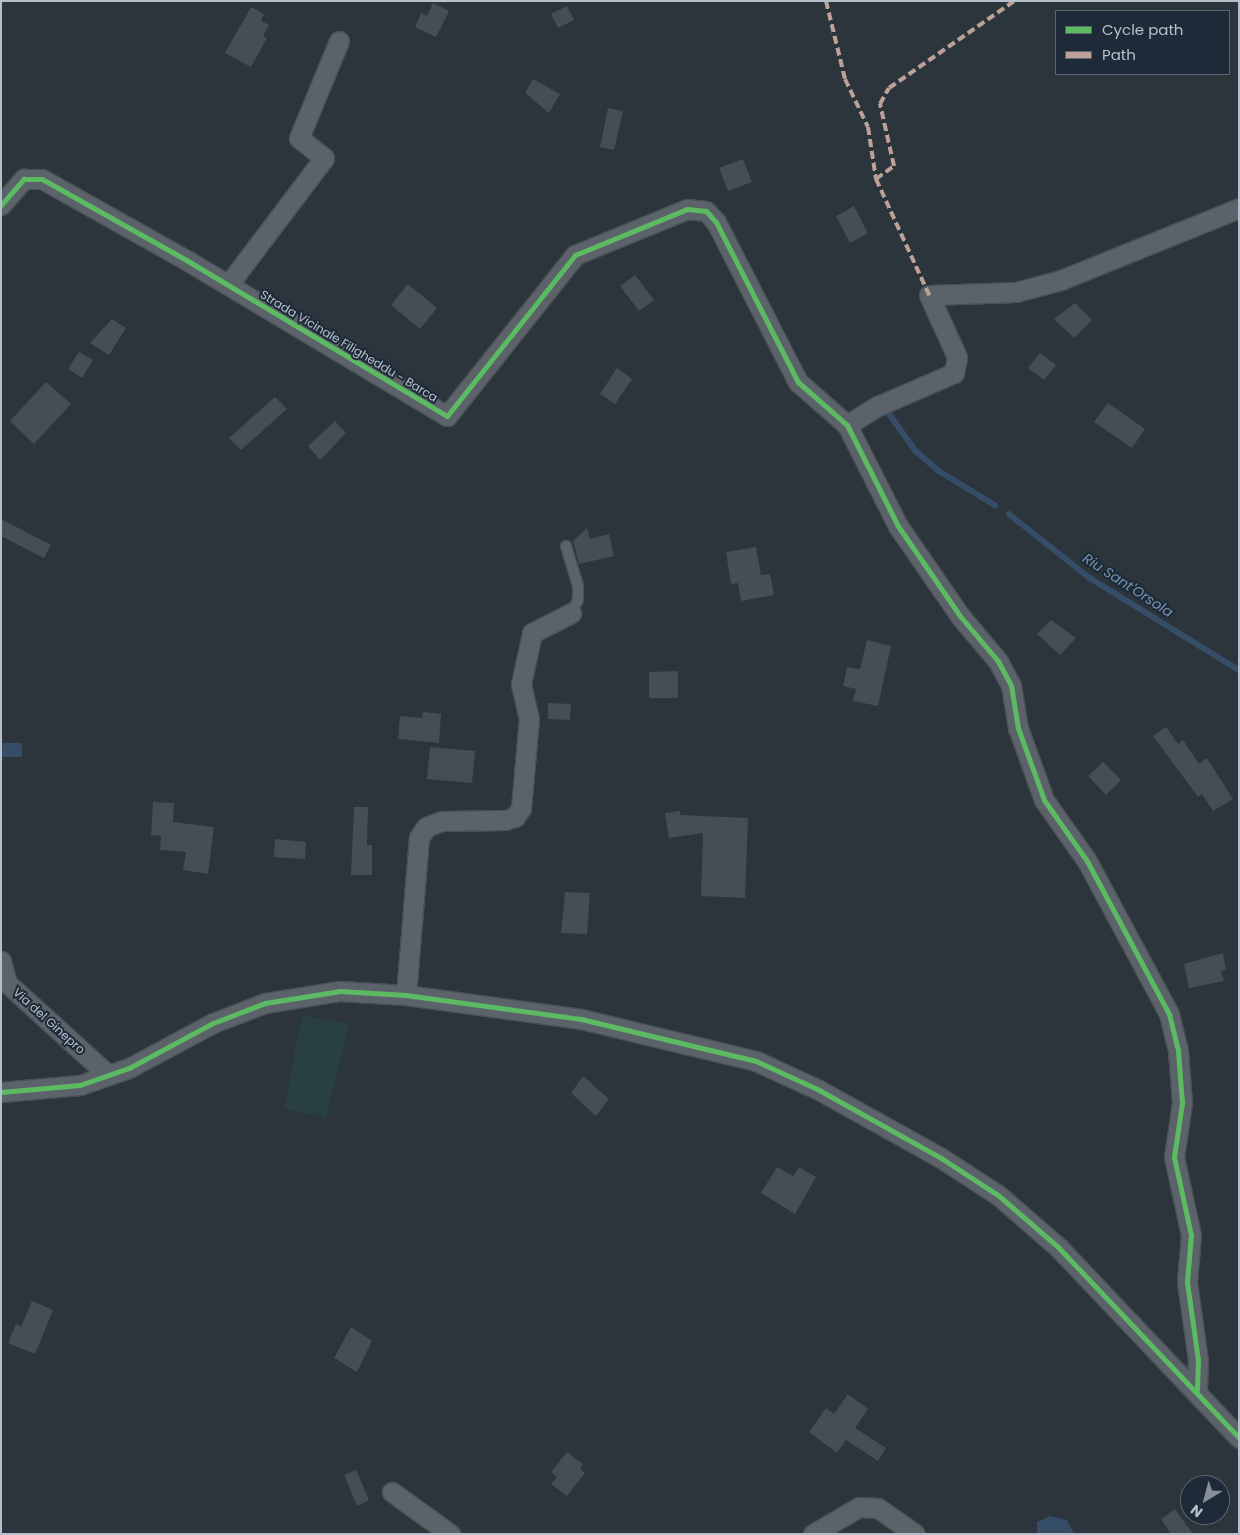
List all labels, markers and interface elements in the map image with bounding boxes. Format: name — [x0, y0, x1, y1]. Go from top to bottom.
legend — [1055, 10, 1230, 75]
text: Cycle path — [1102, 19, 1183, 40]
text: Path — [1102, 44, 1136, 65]
street label: Strada Vicinale Filigheddu - Barca — [258, 287, 440, 405]
water label: Riu Sant'Orsola — [1080, 550, 1176, 620]
street label: Via del Ginepro — [10, 985, 88, 1057]
north arrow — [1180, 1475, 1230, 1525]
text: N — [1186, 1500, 1207, 1522]

